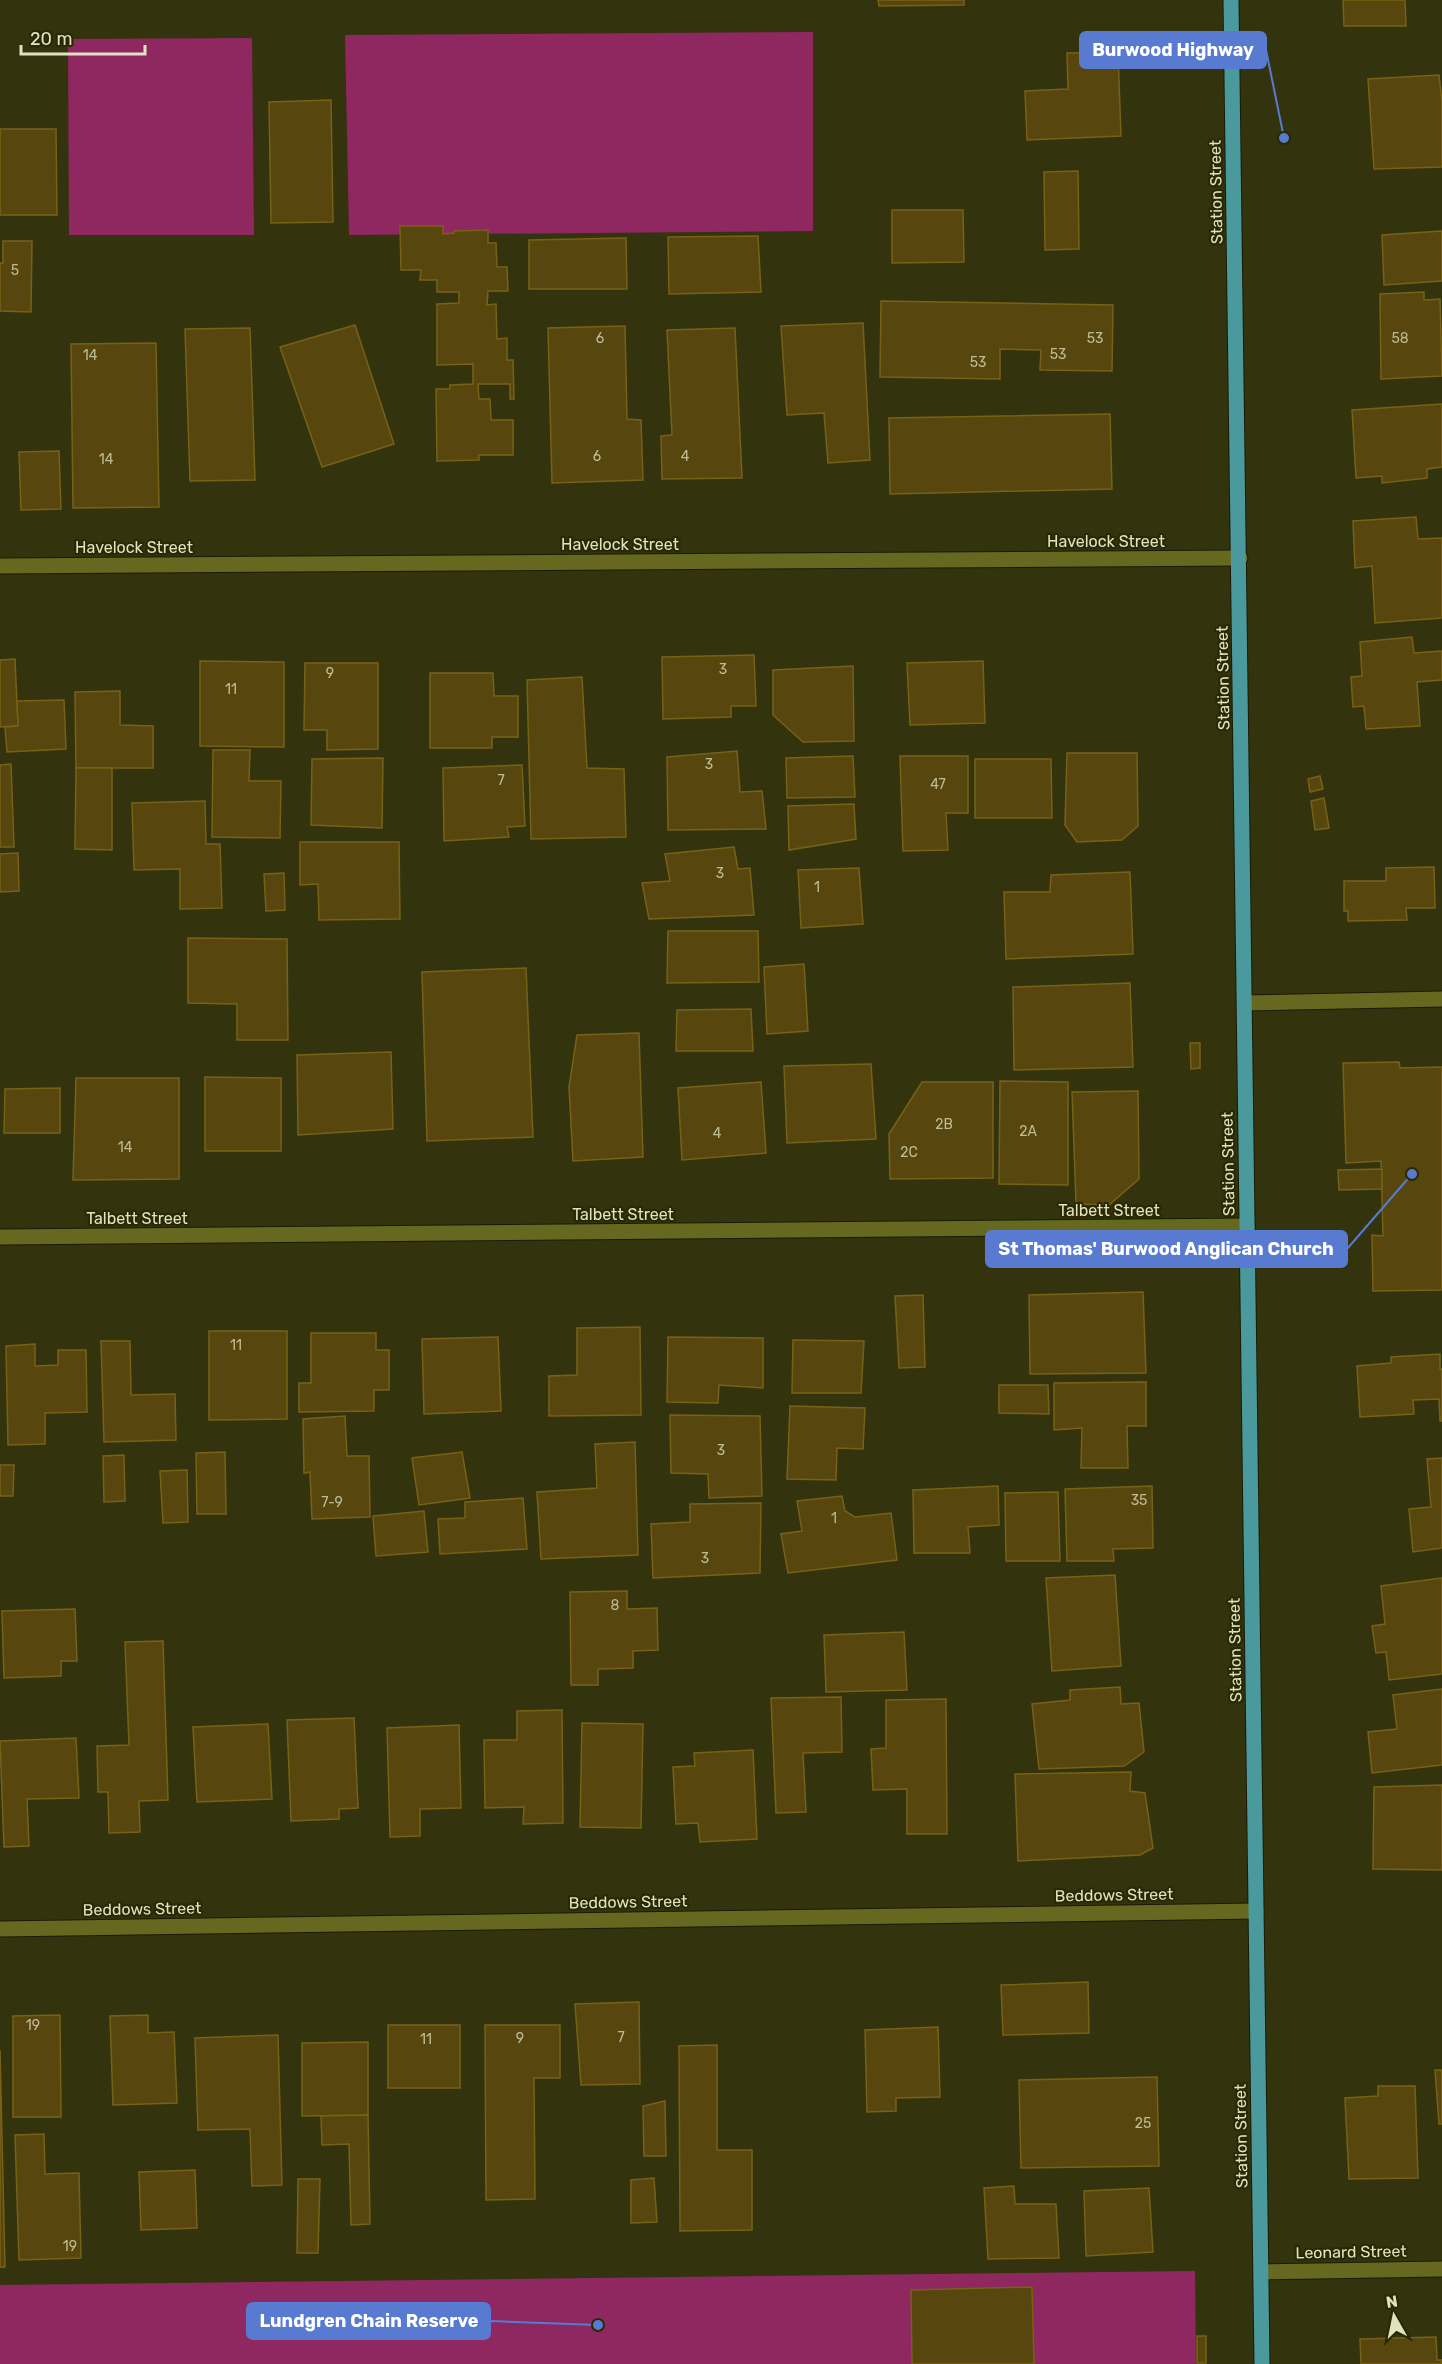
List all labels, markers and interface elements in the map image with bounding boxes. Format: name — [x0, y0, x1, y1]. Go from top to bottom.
scale bar — [21, 18, 146, 56]
text: 20 m — [30, 28, 72, 50]
callout: Burwood Highway — [1080, 32, 1266, 68]
text: Burwood Highway — [1092, 39, 1254, 61]
street label: Station Street — [1206, 140, 1226, 244]
house number: 5 — [11, 262, 19, 279]
house number: 6 — [596, 330, 604, 347]
house number: 53 — [1087, 330, 1103, 347]
house number: 58 — [1391, 330, 1409, 347]
house number: 53 — [1050, 346, 1066, 363]
house number: 14 — [83, 347, 98, 364]
house number: 53 — [970, 354, 986, 371]
house number: 6 — [593, 448, 601, 465]
house number: 4 — [681, 448, 690, 465]
house number: 14 — [99, 451, 114, 468]
street label: Havelock Street — [1047, 532, 1165, 551]
street label: Havelock Street — [561, 535, 679, 554]
street label: Havelock Street — [75, 538, 193, 557]
street label: Station Street — [1213, 626, 1233, 730]
house number: 3 — [719, 661, 727, 678]
house number: 9 — [326, 665, 334, 682]
house number: 11 — [225, 681, 237, 698]
house number: 3 — [705, 756, 713, 773]
house number: 7 — [497, 772, 505, 789]
house number: 47 — [930, 776, 946, 793]
house number: 3 — [716, 865, 724, 882]
house number: 1 — [814, 879, 820, 896]
street label: Station Street — [1218, 1112, 1238, 1216]
house number: 2B — [935, 1116, 953, 1133]
house number: 2A — [1019, 1123, 1037, 1140]
house number: 4 — [713, 1125, 722, 1142]
house number: 14 — [118, 1139, 133, 1156]
house number: 2C — [900, 1144, 918, 1161]
street label: Talbett Street — [1058, 1201, 1160, 1220]
street label: Talbett Street — [572, 1205, 674, 1224]
street label: Talbett Street — [86, 1209, 188, 1228]
callout: St Thomas' Burwood Anglican Church — [986, 1231, 1347, 1267]
text: St Thomas' Burwood Anglican Church — [998, 1238, 1334, 1260]
house number: 11 — [230, 1337, 242, 1354]
house number: 3 — [717, 1442, 725, 1459]
house number: 35 — [1131, 1492, 1147, 1509]
house number: 7-9 — [321, 1494, 343, 1511]
house number: 1 — [831, 1510, 837, 1527]
house number: 3 — [701, 1550, 709, 1567]
house number: 8 — [611, 1597, 620, 1614]
street label: Station Street — [1225, 1598, 1245, 1702]
street label: Beddows Street — [1055, 1884, 1173, 1906]
street label: Beddows Street — [569, 1891, 687, 1913]
street label: Beddows Street — [83, 1898, 201, 1920]
house number: 19 — [26, 2017, 40, 2034]
house number: 7 — [617, 2029, 625, 2046]
house number: 9 — [516, 2030, 524, 2047]
house number: 11 — [420, 2031, 432, 2048]
street label: Station Street — [1231, 2084, 1251, 2188]
house number: 25 — [1135, 2115, 1151, 2132]
house number: 19 — [63, 2238, 77, 2255]
street label: Leonard Street — [1295, 2242, 1407, 2262]
north arrow — [1364, 2286, 1424, 2346]
text: N — [1385, 2291, 1399, 2312]
callout: Lundgren Chain Reserve — [247, 2303, 490, 2339]
text: Lundgren Chain Reserve — [259, 2310, 479, 2332]

